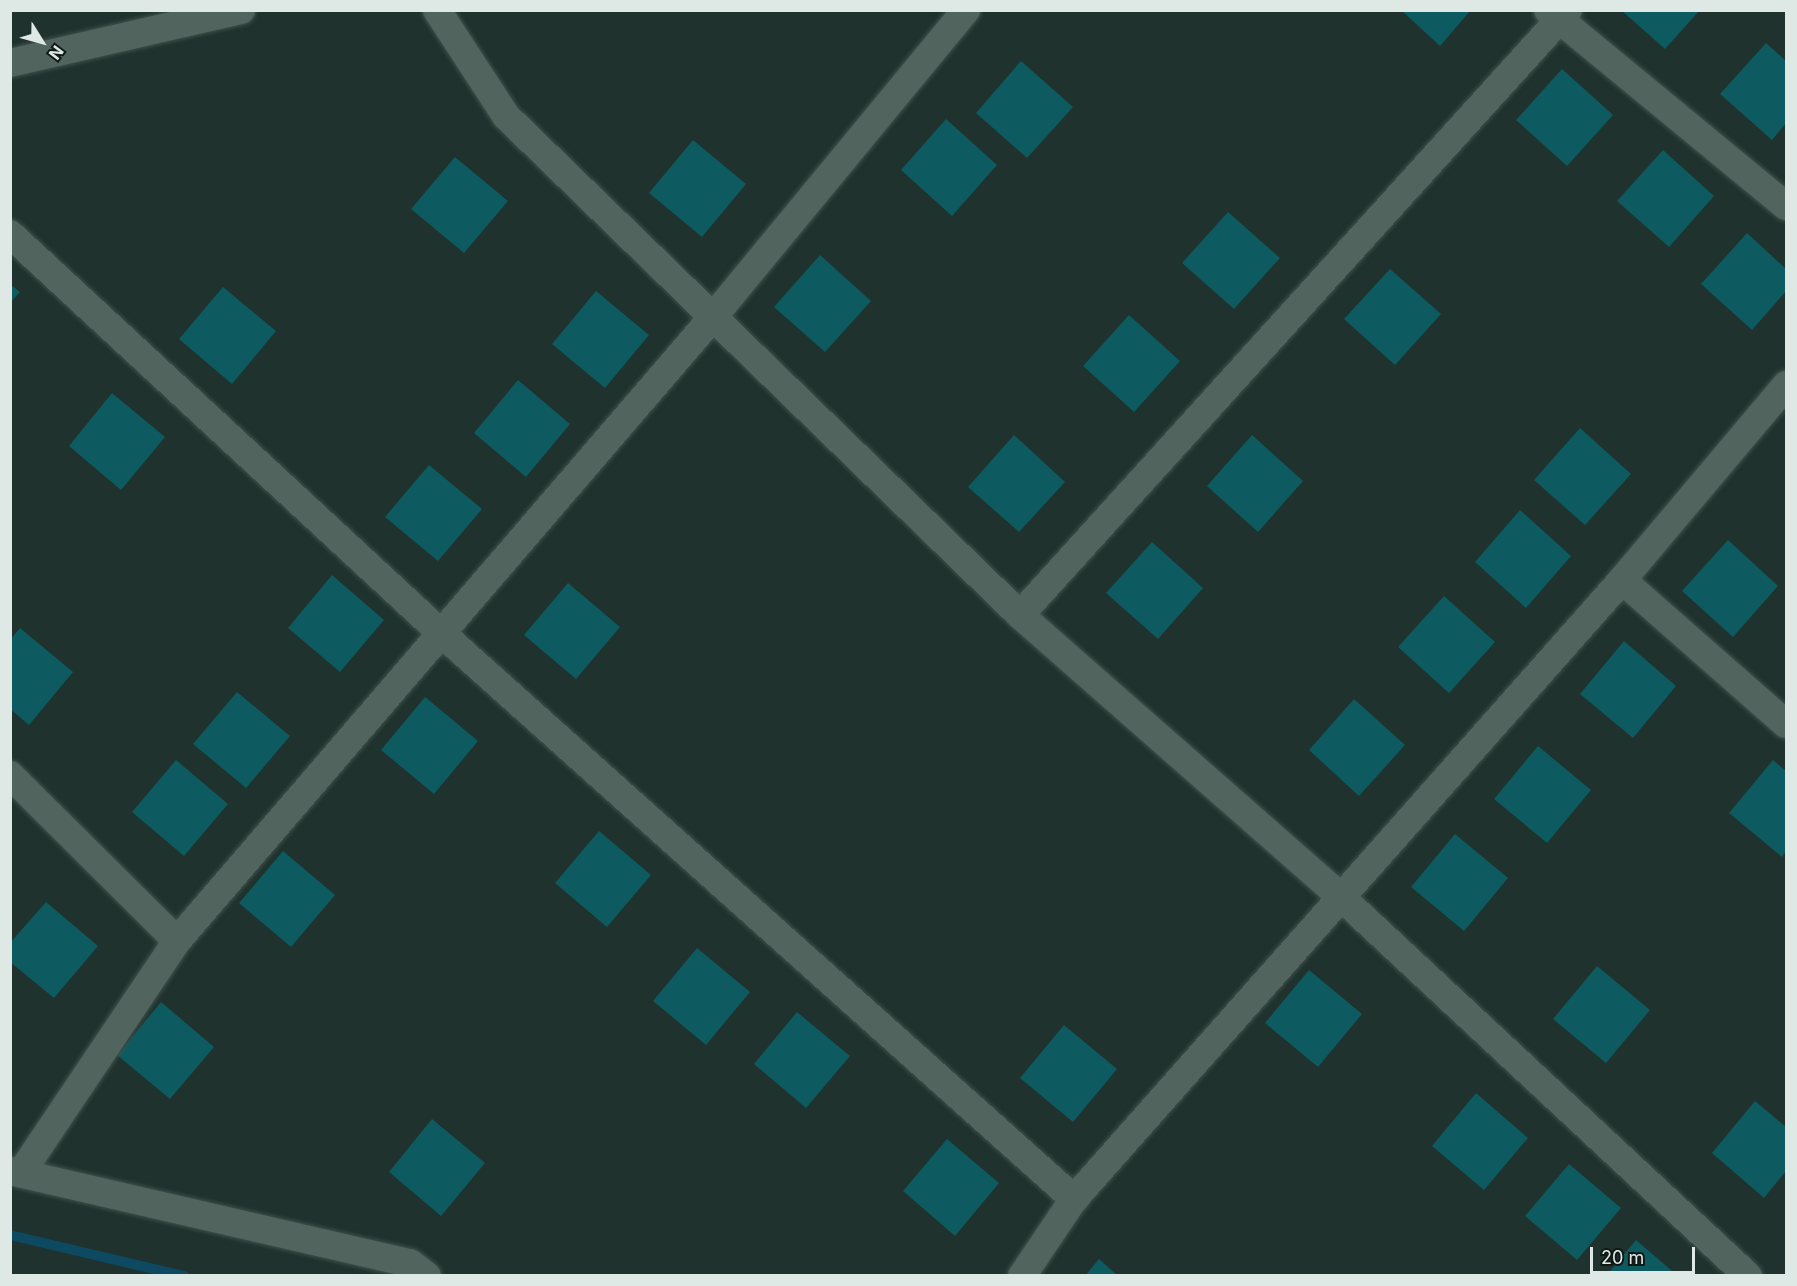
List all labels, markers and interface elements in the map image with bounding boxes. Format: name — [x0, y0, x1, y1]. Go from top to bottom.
north arrow — [12, 12, 72, 72]
text: N — [45, 42, 68, 64]
scale bar — [1593, 1235, 1698, 1273]
text: 20 m — [1601, 1247, 1644, 1268]

